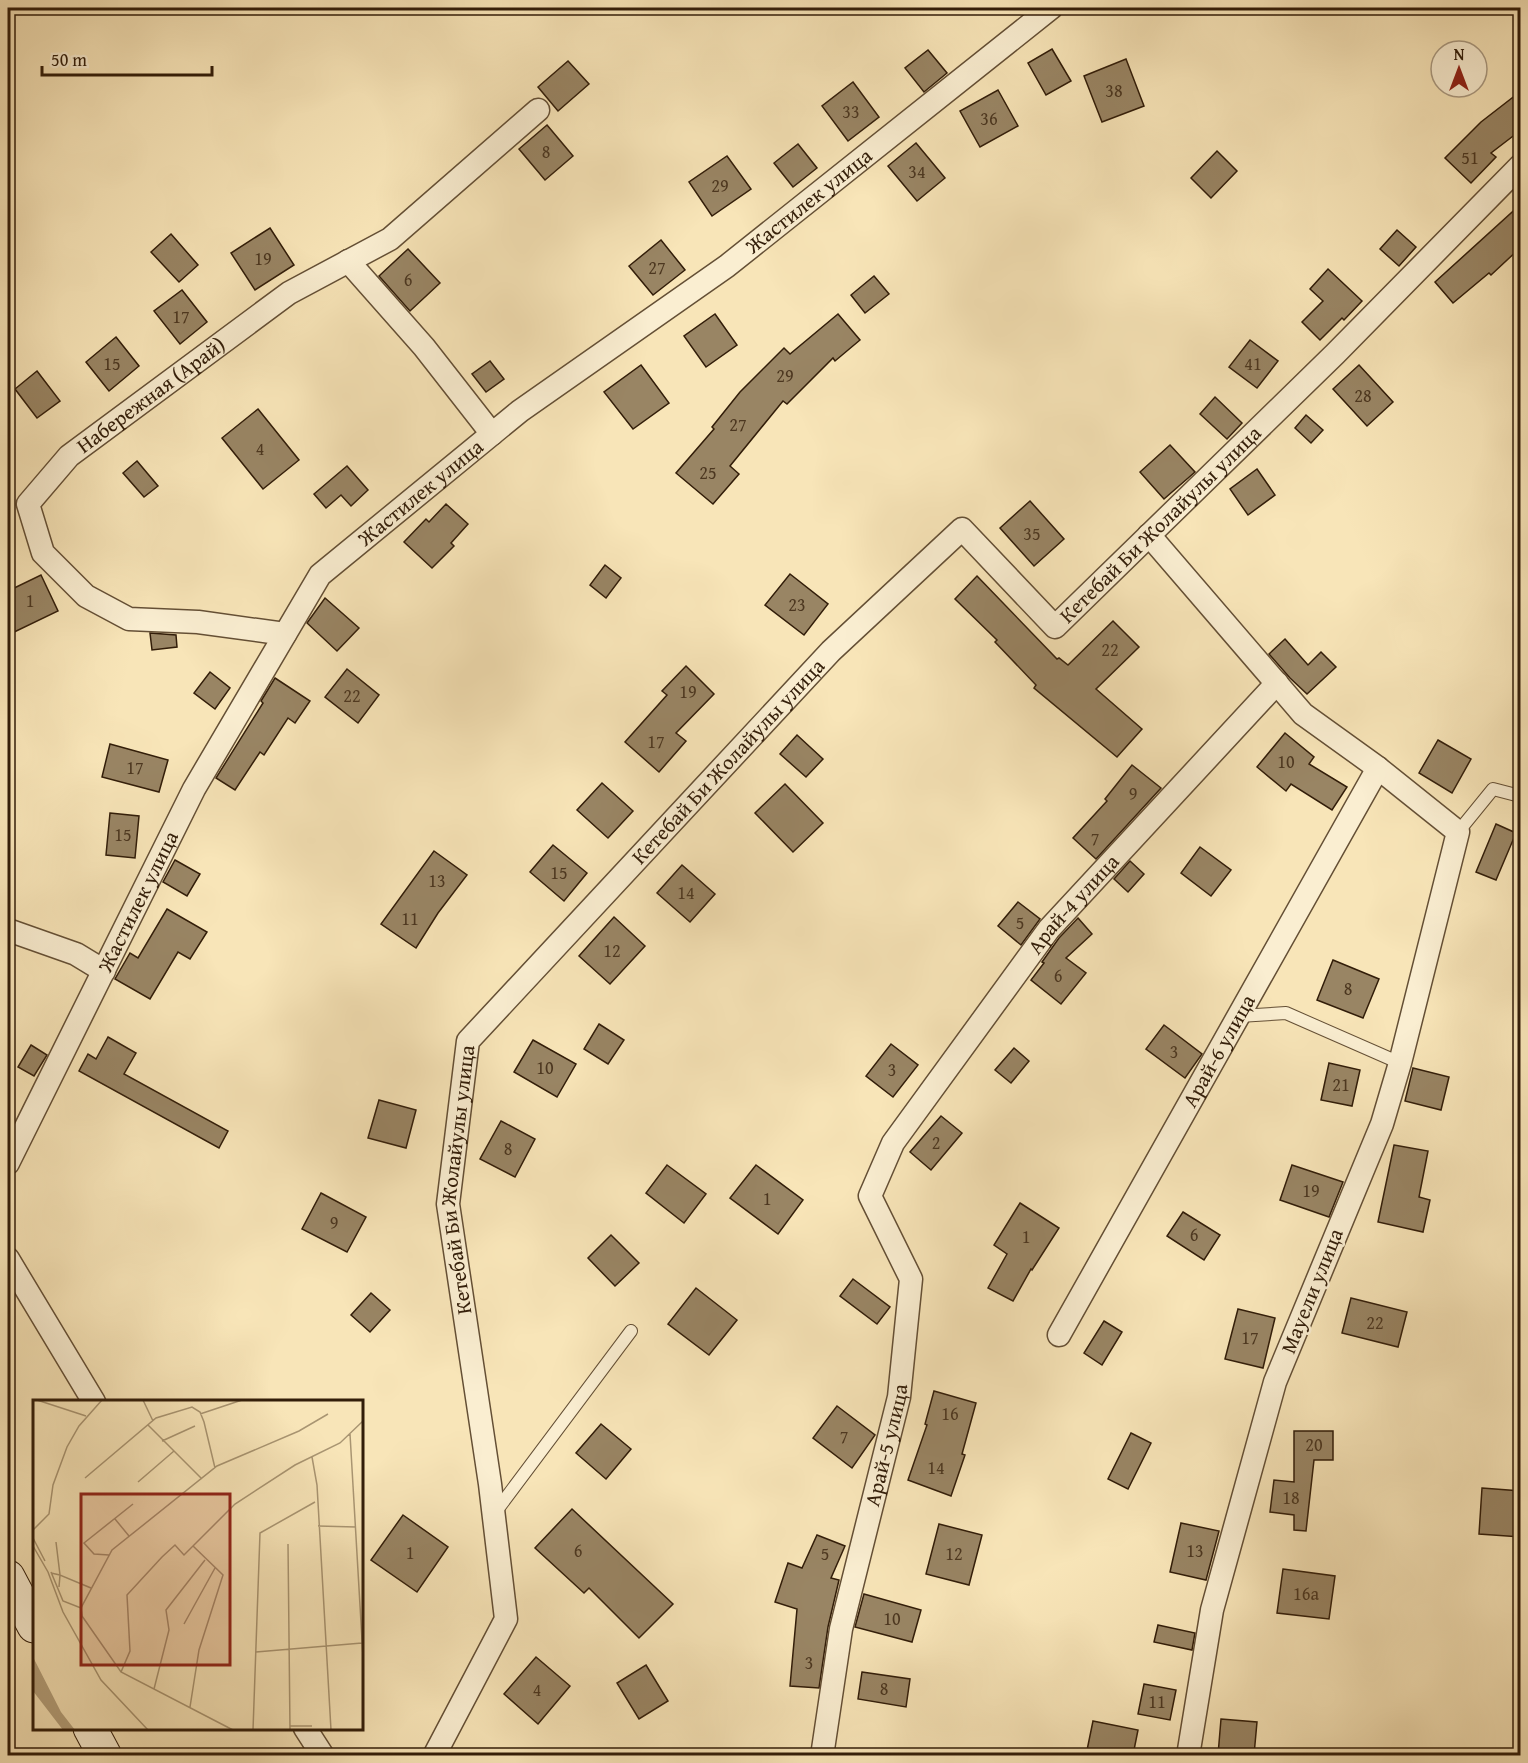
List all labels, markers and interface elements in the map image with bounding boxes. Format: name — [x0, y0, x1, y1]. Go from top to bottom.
scale bar — [42, 39, 212, 77]
north arrow — [1429, 39, 1489, 99]
text: N — [1454, 42, 1465, 66]
text: 50 m — [51, 46, 87, 73]
house number: 38 — [1105, 77, 1123, 104]
house number: 33 — [842, 98, 860, 125]
house number: 36 — [980, 105, 998, 132]
house number: 8 — [542, 138, 550, 165]
street label: Жастилек улица — [738, 140, 879, 261]
house number: 51 — [1461, 144, 1479, 171]
house number: 34 — [908, 158, 926, 185]
house number: 29 — [711, 172, 729, 199]
house number: 19 — [254, 245, 272, 272]
house number: 27 — [648, 254, 666, 281]
house number: 6 — [404, 266, 412, 293]
house number: 17 — [172, 303, 190, 330]
street label: Набережная (Арай) — [70, 329, 232, 460]
house number: 15 — [103, 350, 121, 377]
house number: 41 — [1244, 350, 1262, 377]
house number: 29 — [776, 362, 794, 389]
house number: 28 — [1354, 382, 1372, 409]
house number: 27 — [729, 411, 747, 438]
street label: Кетебай Би Жолайулы улица — [1052, 418, 1268, 630]
street label: Жастилек улица — [350, 431, 490, 554]
house number: 4 — [256, 435, 264, 462]
house number: 25 — [699, 459, 717, 486]
house number: 35 — [1023, 520, 1041, 547]
house number: 1 — [26, 587, 34, 614]
house number: 23 — [788, 591, 806, 618]
house number: 22 — [1101, 636, 1119, 663]
street label: Кетебай Би Жолайулы улица — [624, 651, 832, 871]
house number: 19 — [679, 678, 697, 705]
house number: 22 — [343, 682, 361, 709]
house number: 17 — [647, 728, 665, 755]
house number: 10 — [1277, 748, 1295, 775]
house number: 17 — [126, 754, 144, 781]
house number: 9 — [1129, 780, 1137, 807]
house number: 15 — [114, 821, 132, 848]
street label: Жастилек улица — [89, 825, 186, 978]
house number: 7 — [1091, 825, 1099, 852]
street label: Арай-4 улица — [1020, 847, 1126, 960]
house number: 15 — [550, 859, 568, 886]
house number: 13 — [428, 867, 446, 894]
house number: 14 — [677, 879, 695, 906]
house number: 11 — [401, 905, 419, 932]
house number: 5 — [1016, 909, 1024, 936]
house number: 12 — [603, 937, 621, 964]
house number: 6 — [1054, 962, 1062, 989]
house number: 8 — [1344, 975, 1352, 1002]
street label: Арай-6 улица — [1174, 988, 1263, 1113]
house number: 3 — [1170, 1038, 1178, 1065]
street label: Кетебай Би Жолайулы улица — [432, 1043, 482, 1317]
house number: 10 — [536, 1054, 554, 1081]
house number: 3 — [888, 1056, 896, 1083]
house number: 21 — [1332, 1071, 1350, 1098]
house number: 2 — [932, 1129, 940, 1156]
house number: 8 — [504, 1135, 512, 1162]
house number: 19 — [1302, 1177, 1320, 1204]
house number: 1 — [763, 1185, 771, 1212]
house number: 9 — [330, 1209, 338, 1236]
house number: 6 — [1190, 1221, 1198, 1248]
house number: 1 — [1022, 1223, 1030, 1250]
street label: Мауели улица — [1272, 1224, 1351, 1358]
house number: 22 — [1366, 1309, 1384, 1336]
house number: 17 — [1241, 1324, 1259, 1351]
street label: Арай-5 улица — [856, 1382, 915, 1509]
inset map — [33, 1400, 363, 1730]
house number: 16 — [941, 1400, 959, 1427]
house number: 7 — [840, 1423, 848, 1450]
house number: 20 — [1305, 1431, 1323, 1458]
house number: 14 — [927, 1454, 945, 1481]
house number: 18 — [1282, 1484, 1300, 1511]
house number: 6 — [574, 1537, 582, 1564]
house number: 13 — [1186, 1537, 1204, 1564]
house number: 1 — [406, 1539, 414, 1566]
house number: 5 — [821, 1540, 829, 1567]
house number: 12 — [945, 1540, 963, 1567]
house number: 16а — [1293, 1580, 1319, 1607]
house number: 10 — [883, 1605, 901, 1632]
house number: 3 — [805, 1649, 813, 1676]
house number: 8 — [880, 1675, 888, 1702]
house number: 4 — [533, 1676, 541, 1703]
house number: 11 — [1148, 1688, 1166, 1715]

